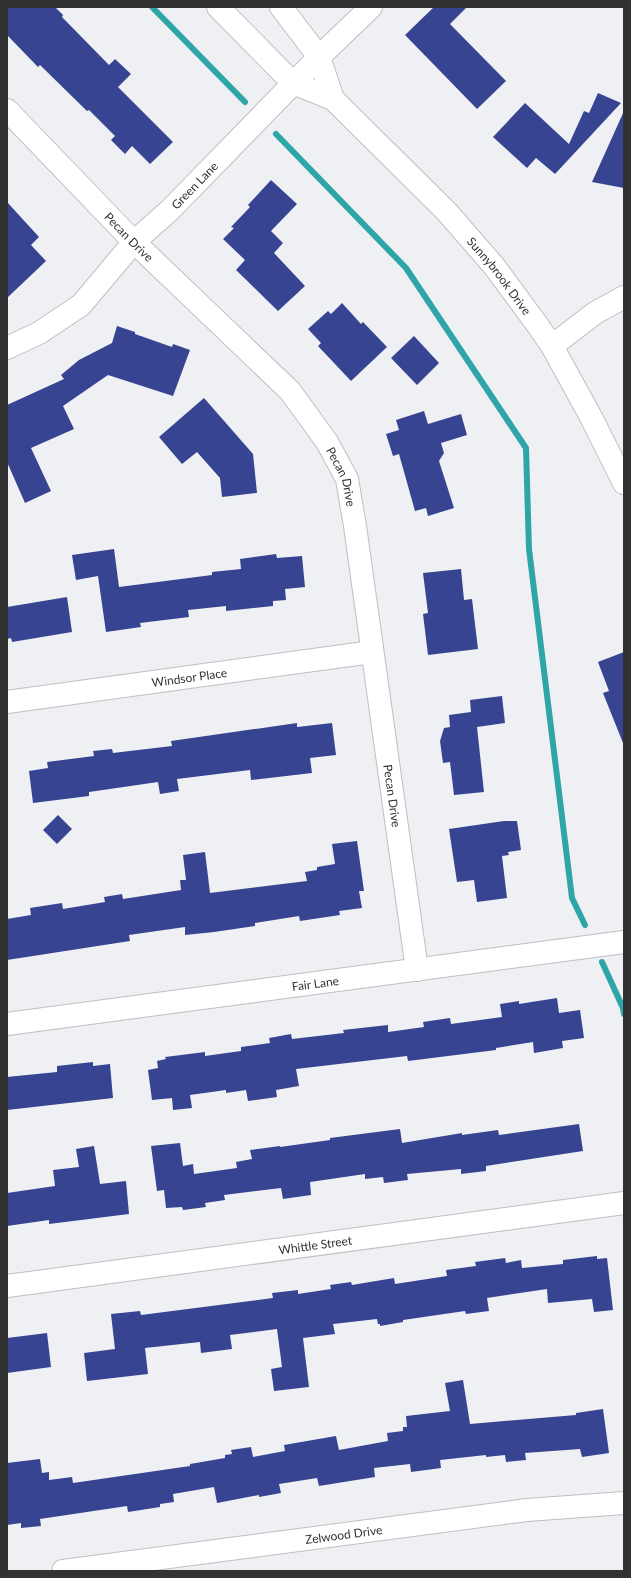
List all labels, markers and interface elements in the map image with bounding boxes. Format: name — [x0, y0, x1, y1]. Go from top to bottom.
street label: Green Lane — [168, 158, 221, 212]
street label: Pecan Drive — [102, 209, 157, 264]
street label: Sunnybrook Drive — [464, 234, 535, 318]
street label: Pecan Drive — [323, 444, 359, 508]
street label: Windsor Place — [151, 664, 228, 690]
street label: Pecan Drive — [381, 763, 404, 828]
street label: Fair Lane — [291, 972, 340, 994]
street label: Whittle Street — [278, 1232, 354, 1257]
street label: Zelwood Drive — [304, 1522, 383, 1547]

